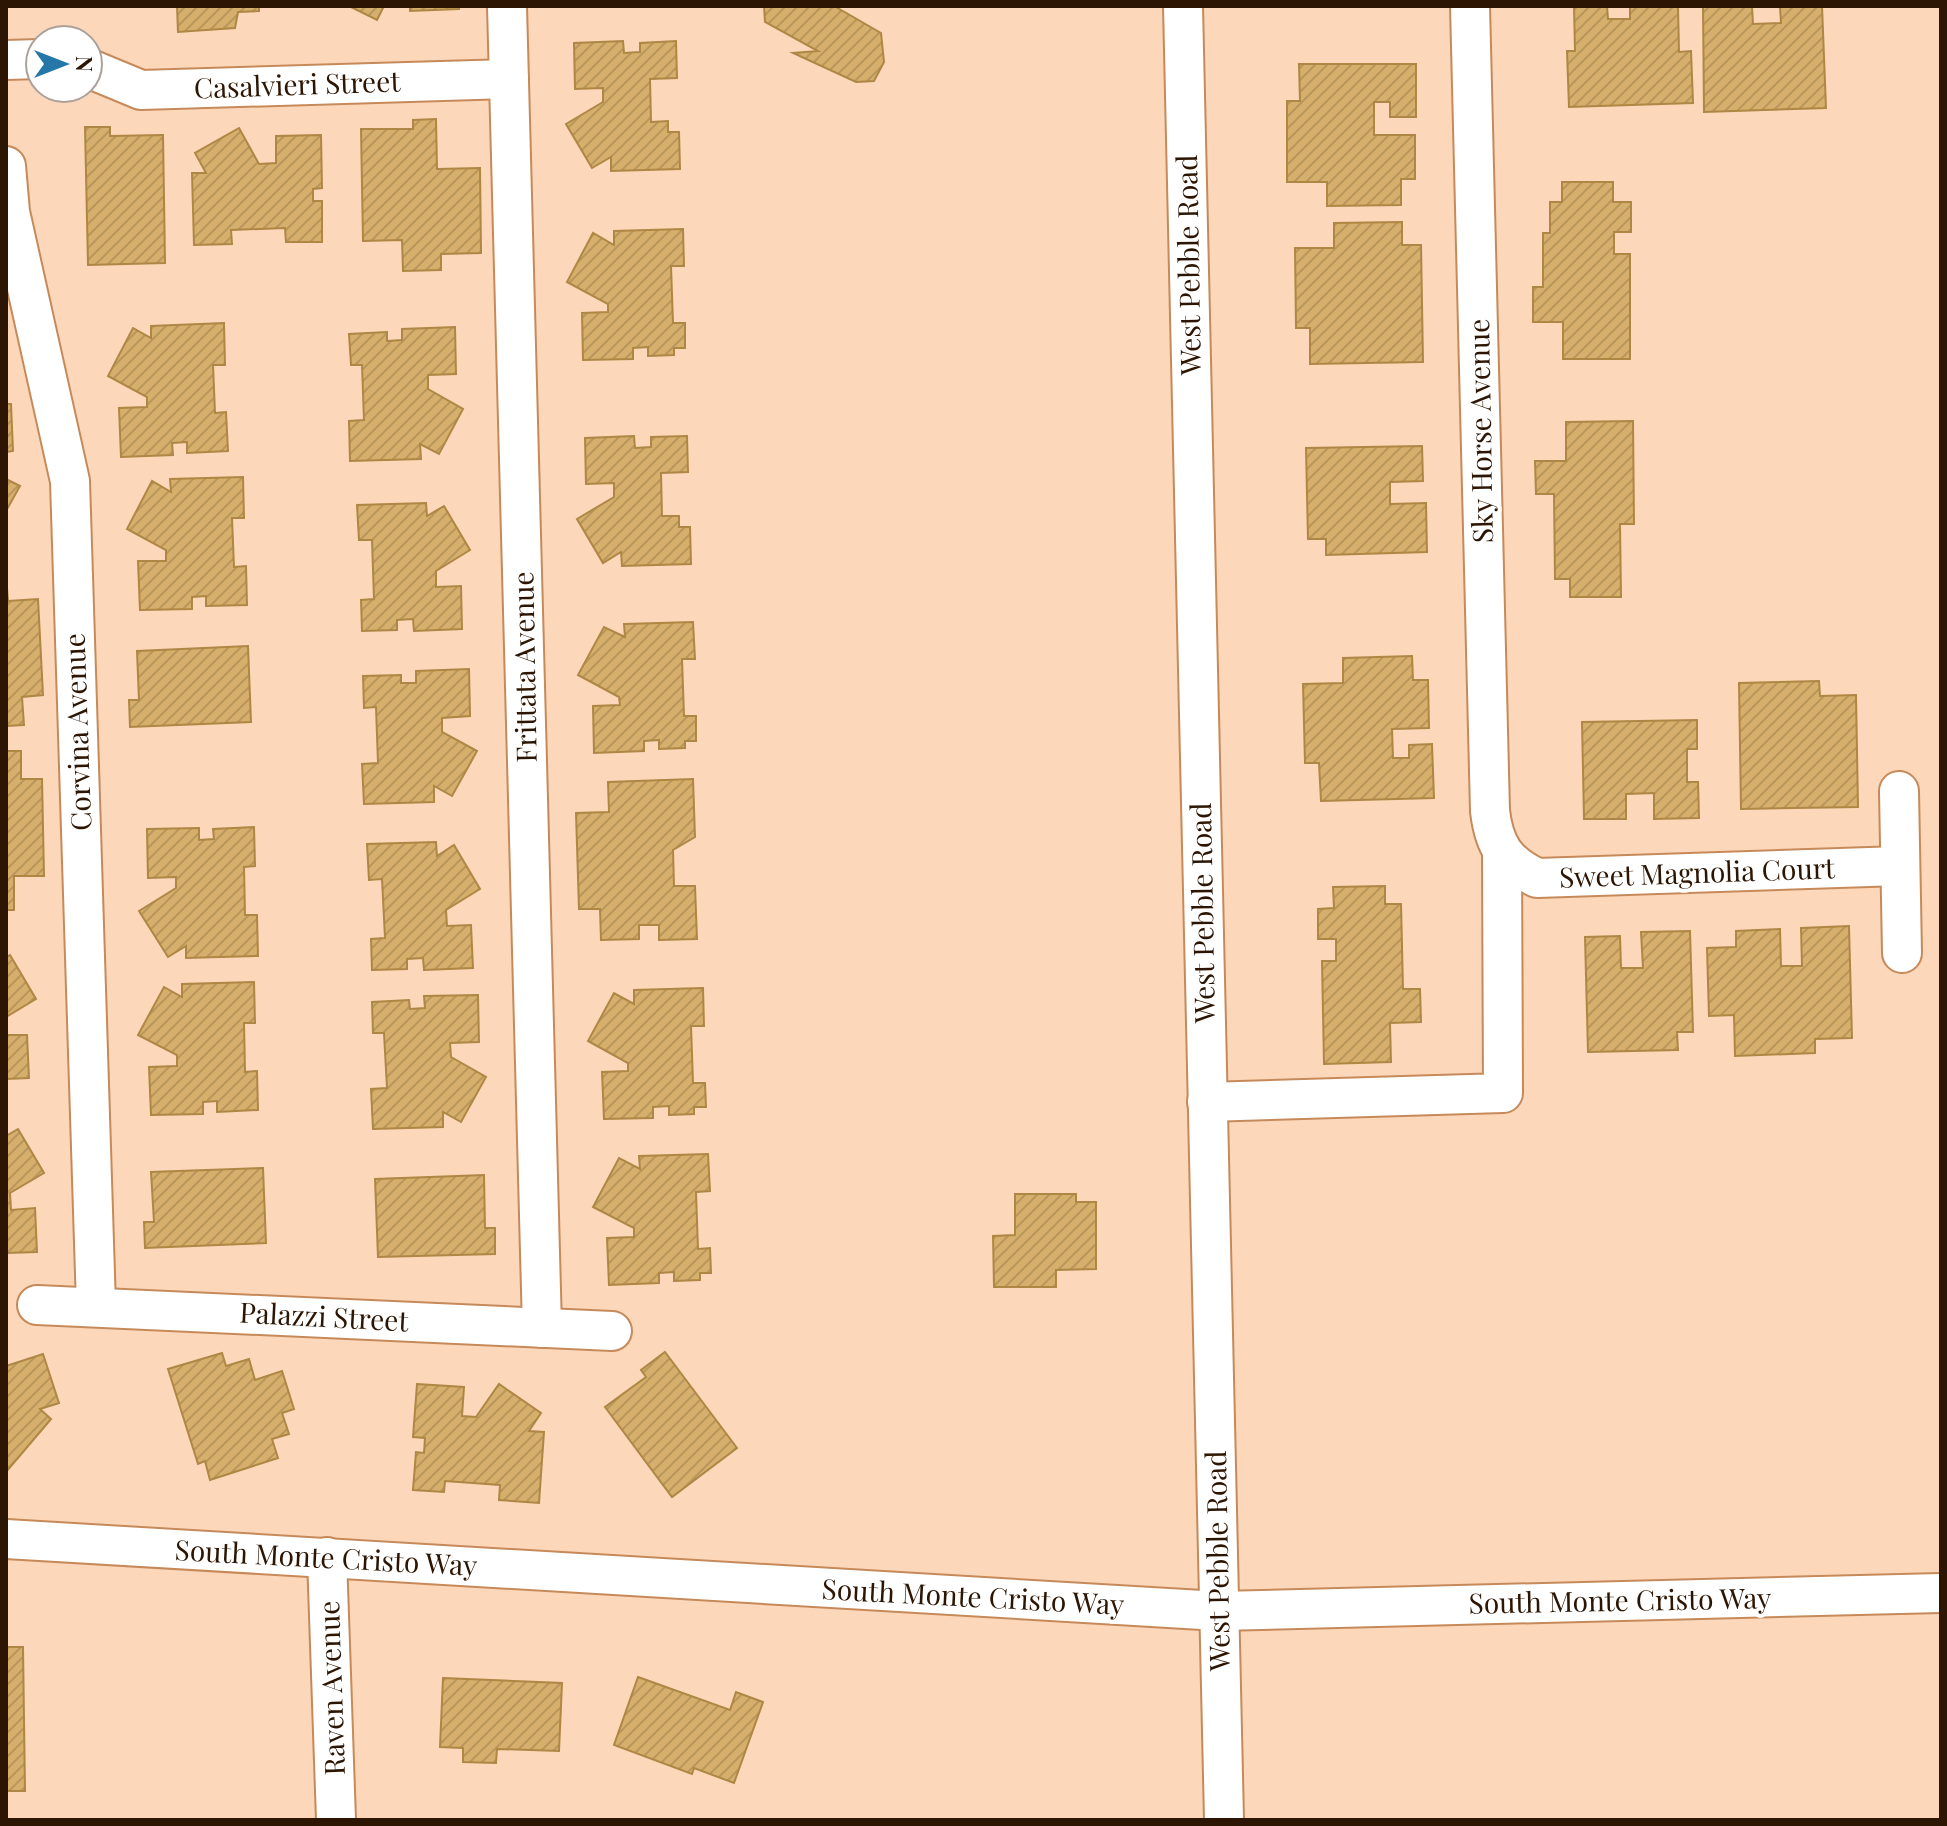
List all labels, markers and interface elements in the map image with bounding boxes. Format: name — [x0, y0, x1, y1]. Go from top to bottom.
north arrow — [24, 24, 104, 104]
text: N — [70, 56, 100, 72]
street label: Casalvieri Street — [193, 61, 402, 106]
street label: West Pebble Road — [1167, 154, 1208, 377]
street label: Sky Horse Avenue — [1459, 318, 1500, 544]
street label: Frittata Avenue — [503, 571, 544, 763]
street label: Corvina Avenue — [55, 633, 98, 831]
street label: West Pebble Road — [1181, 802, 1222, 1025]
street label: Sweet Magnolia Court — [1558, 848, 1837, 895]
street label: Palazzi Street — [239, 1293, 411, 1338]
street label: West Pebble Road — [1196, 1450, 1237, 1673]
street label: South Monte Cristo Way — [174, 1530, 478, 1583]
street label: South Monte Cristo Way — [821, 1569, 1125, 1622]
street label: South Monte Cristo Way — [1468, 1578, 1772, 1621]
street label: Raven Avenue — [309, 1600, 352, 1776]

